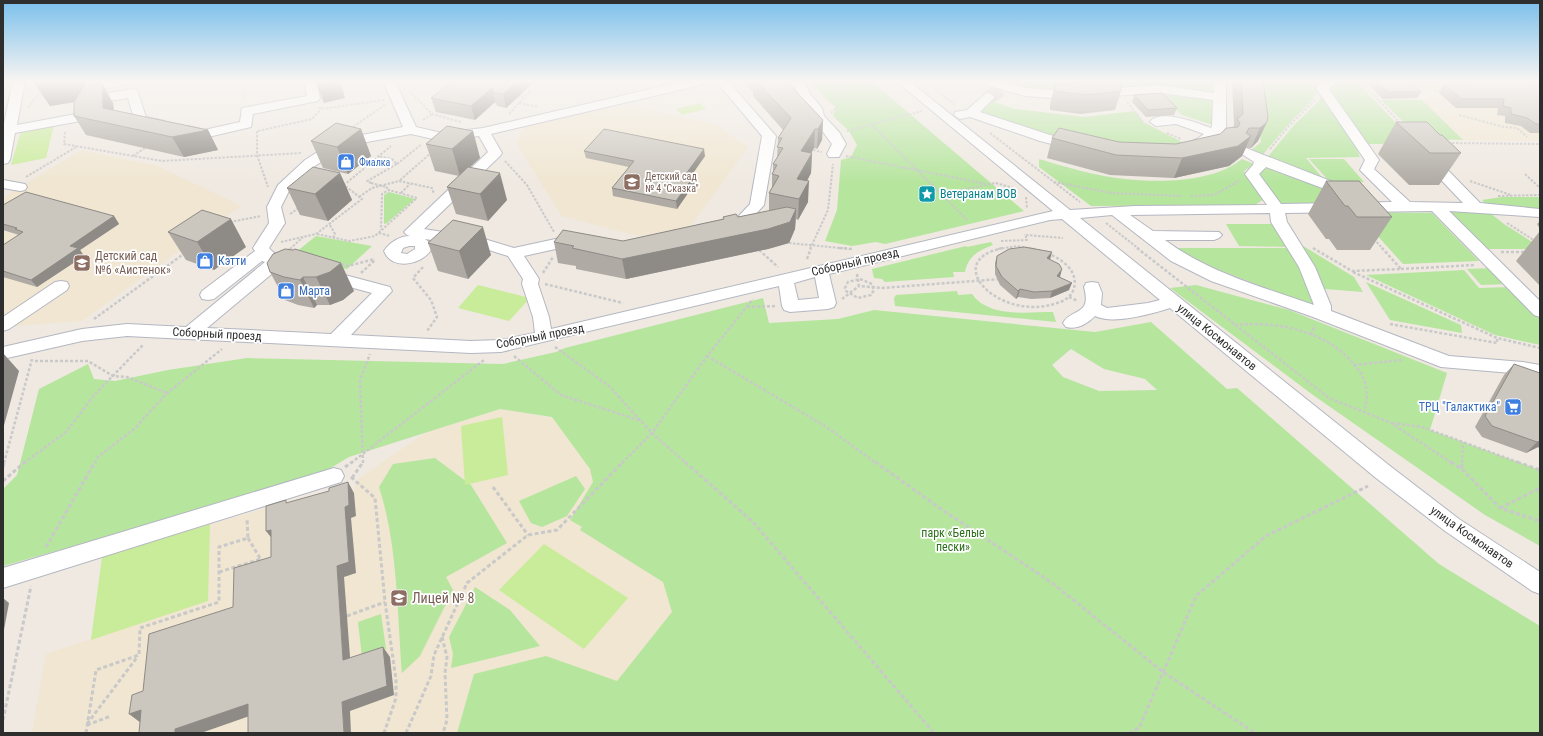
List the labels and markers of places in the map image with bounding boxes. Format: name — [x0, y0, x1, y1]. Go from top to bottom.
shop icon: Фиалка — [336, 152, 356, 172]
place label: Фиалка — [359, 156, 391, 168]
place label: Детский сад № 4 "Сказка" — [645, 171, 699, 194]
school or university icon: Детский сад № 4 "Сказка" — [622, 172, 642, 192]
place icon: Ветеранам ВОВ — [917, 184, 937, 204]
place label: Ветеранам ВОВ — [940, 187, 1017, 201]
place label: Детский сад №6 «Аистенок» — [95, 249, 171, 277]
shop icon: Кэтти — [195, 251, 215, 271]
school or university icon: Детский сад №6 «Аистенок» — [72, 253, 92, 273]
place label: Кэтти — [218, 254, 246, 268]
shop icon: Марта — [276, 281, 296, 301]
place label: Марта — [299, 284, 330, 298]
supermarket icon: ТРЦ "Галактика" — [1503, 397, 1523, 417]
place label: ТРЦ "Галактика" — [1419, 400, 1500, 414]
school or university icon: Лицей № 8 — [389, 588, 409, 608]
place label: Лицей № 8 — [412, 590, 475, 606]

